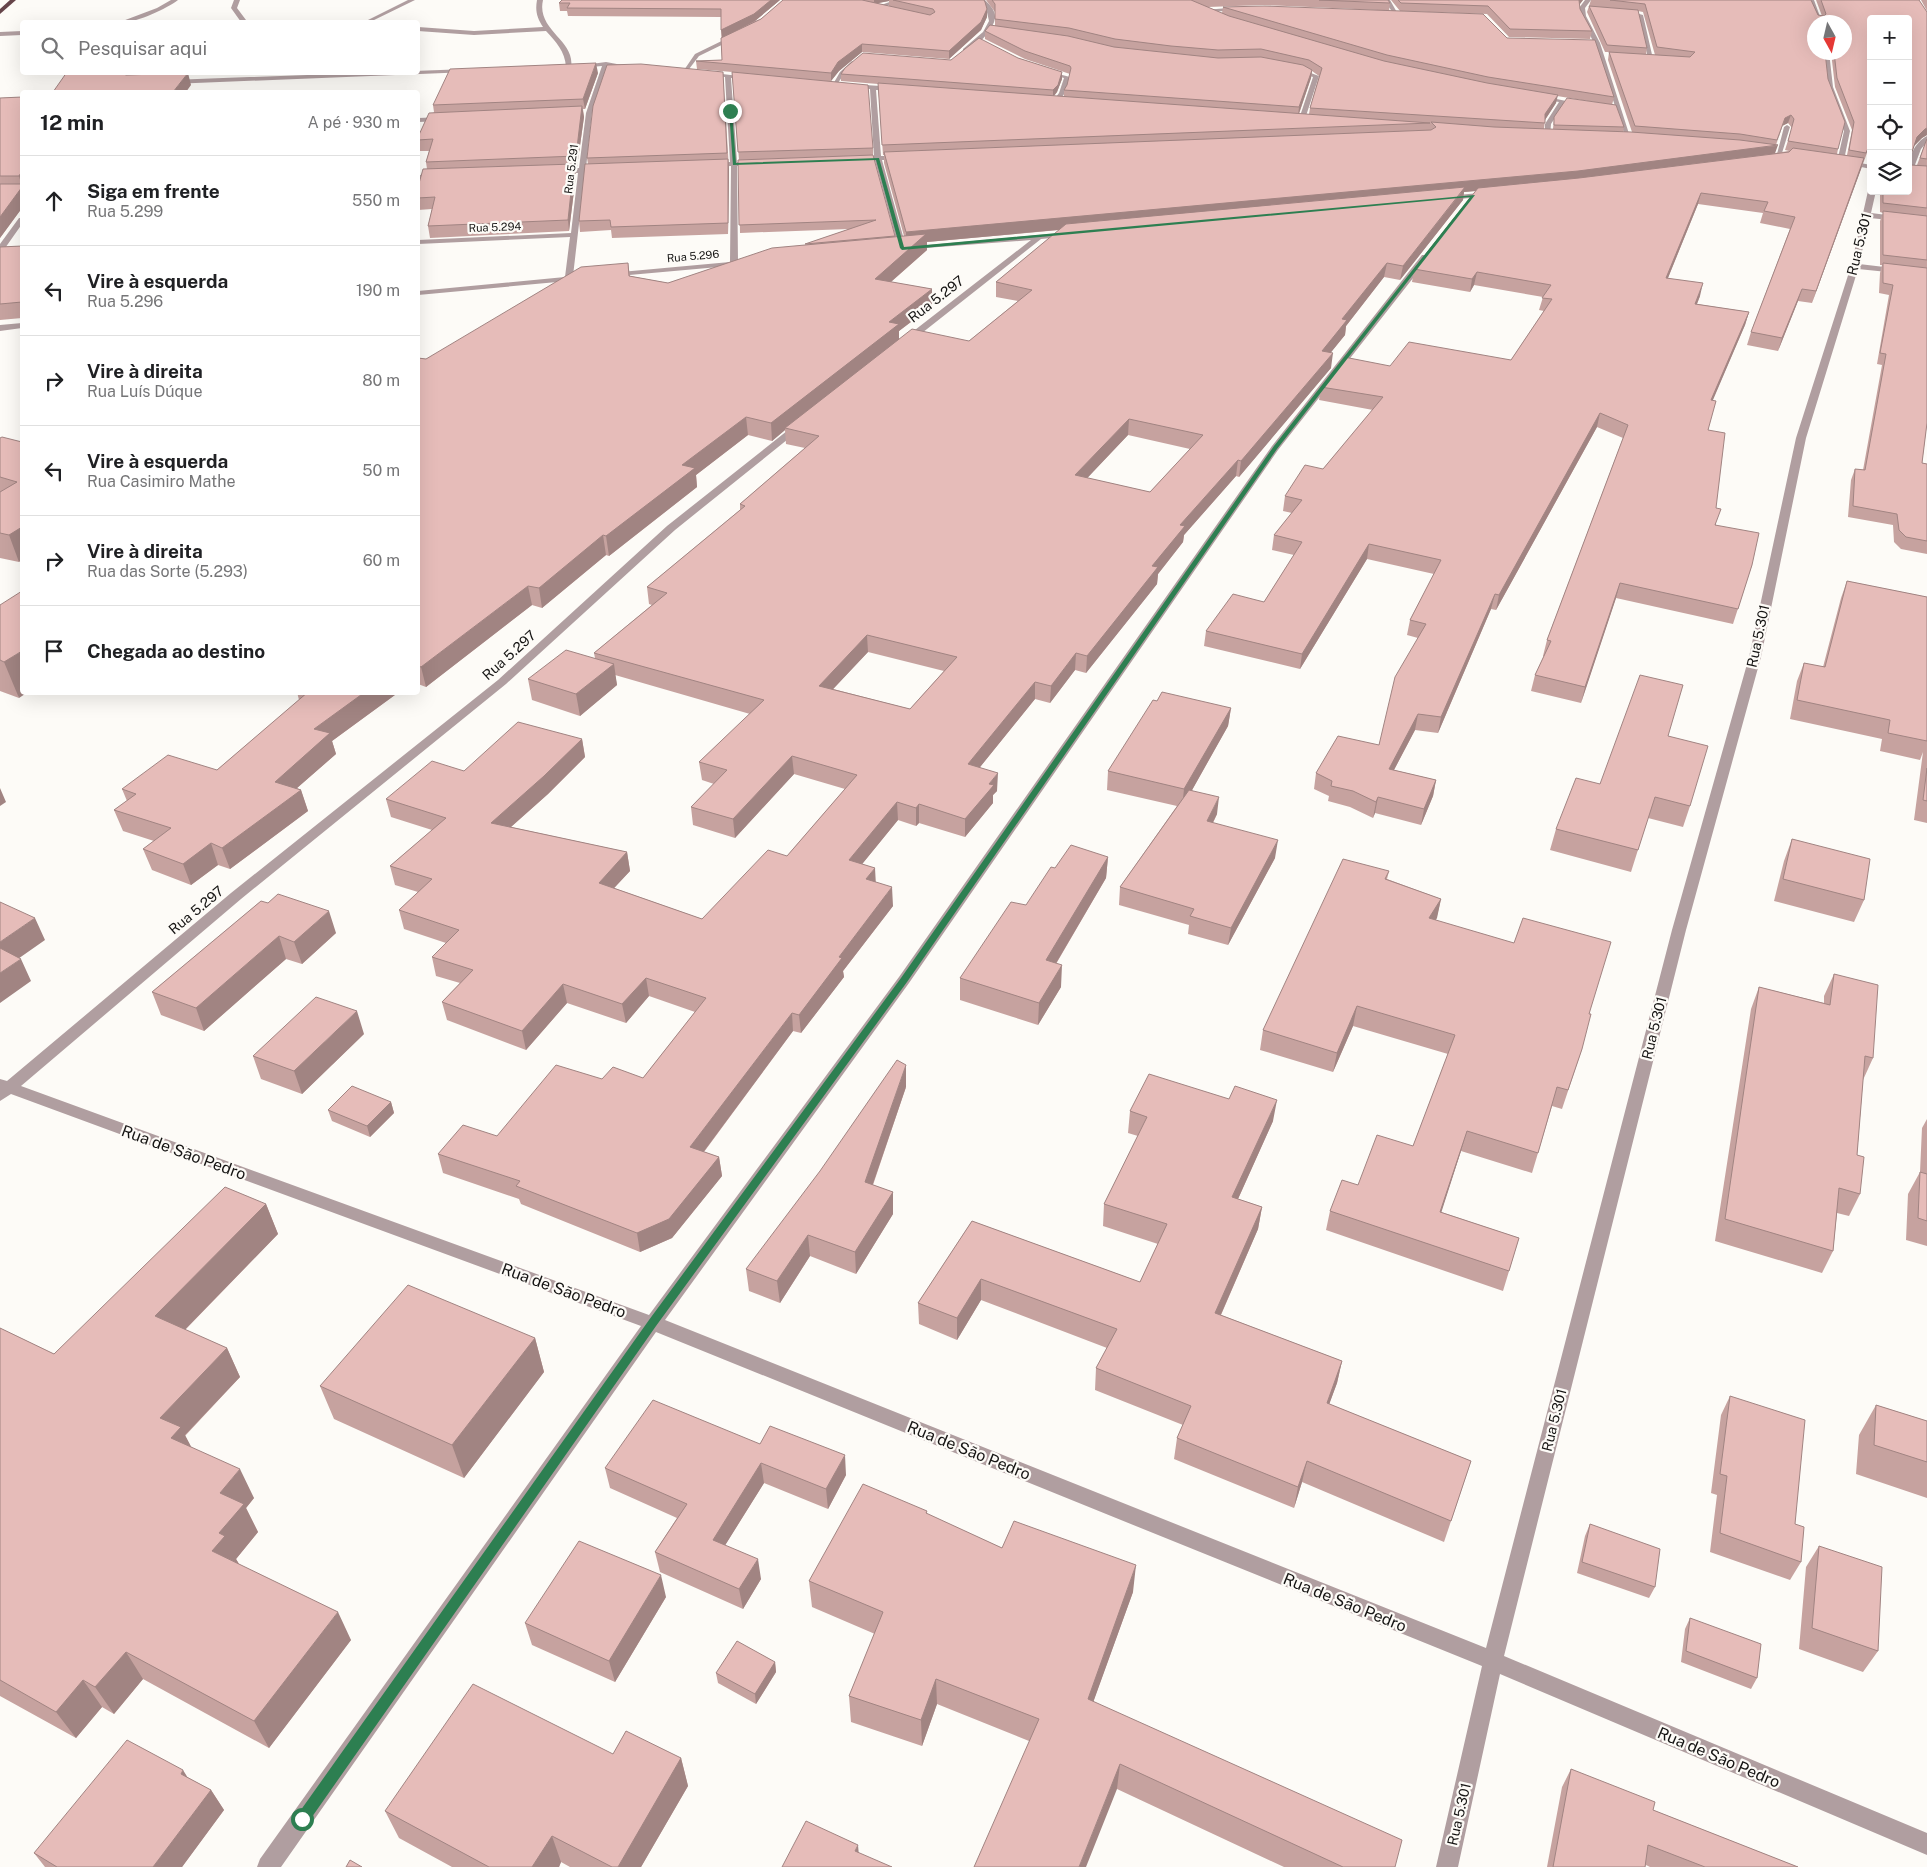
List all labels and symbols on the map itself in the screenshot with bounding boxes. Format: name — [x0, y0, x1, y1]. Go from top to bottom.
north arrow — [1807, 15, 1852, 60]
route end — [719, 100, 742, 123]
street label: Rua 5.291 — [562, 143, 580, 195]
street label: Rua 5.301 — [1844, 211, 1874, 277]
street label: Rua 5.294 — [469, 220, 522, 234]
street label: Rua 5.296 — [666, 248, 720, 264]
street label: Rua 5.297 — [905, 272, 967, 326]
street label: Rua 5.301 — [1744, 603, 1772, 669]
street label: Rua 5.297 — [479, 627, 539, 683]
street label: Rua 5.297 — [165, 883, 227, 937]
street label: Rua 5.301 — [1639, 995, 1669, 1061]
street label: Rua de São Pedro — [119, 1121, 249, 1184]
street label: Rua de São Pedro — [499, 1259, 629, 1322]
street label: Rua 5.301 — [1539, 1387, 1569, 1453]
street label: Rua de São Pedro — [904, 1417, 1033, 1484]
street label: Rua de São Pedro — [1280, 1569, 1409, 1636]
street label: Rua de São Pedro — [1655, 1723, 1783, 1792]
street label: Rua 5.301 — [1444, 1781, 1474, 1847]
route start — [291, 1808, 314, 1831]

